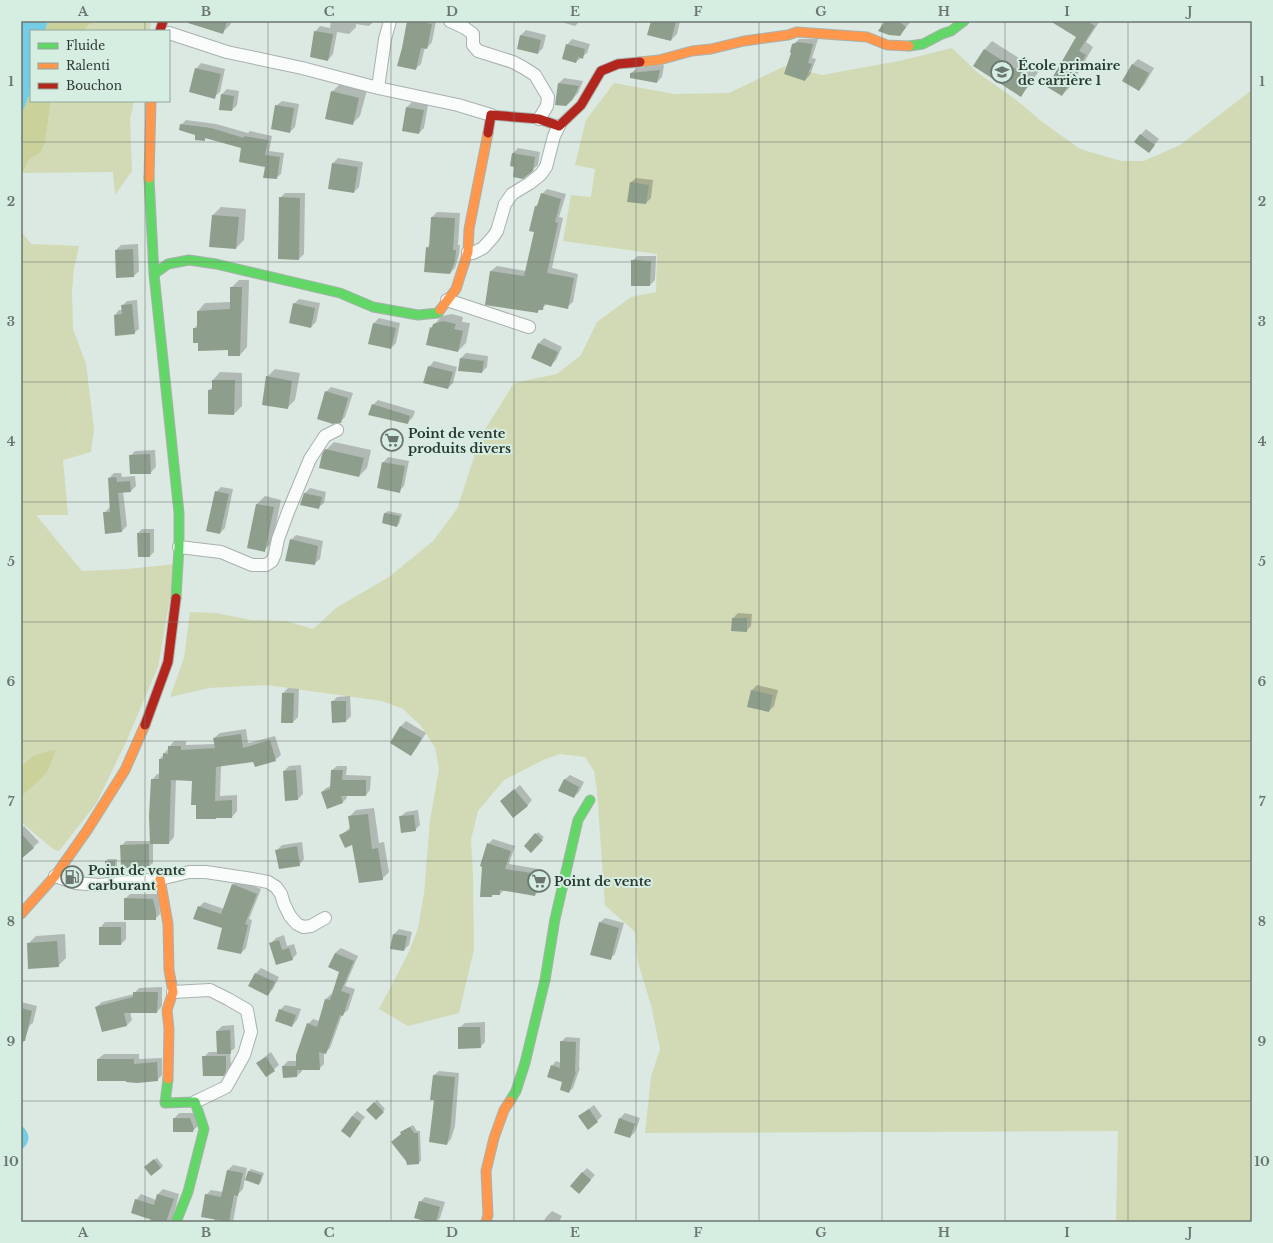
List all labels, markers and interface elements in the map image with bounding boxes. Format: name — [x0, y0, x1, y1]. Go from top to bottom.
text: A — [77, 3, 89, 20]
text: B — [201, 3, 211, 20]
text: C — [324, 3, 335, 20]
text: D — [446, 3, 458, 20]
text: E — [570, 3, 580, 20]
text: F — [694, 3, 703, 20]
text: G — [815, 3, 827, 20]
text: H — [938, 3, 950, 20]
text: I — [1064, 3, 1070, 20]
text: J — [1184, 3, 1193, 20]
legend — [30, 30, 170, 102]
text: Fluide — [66, 38, 105, 53]
place label: École primaire de carrière 1 — [1018, 57, 1121, 89]
text: Ralenti — [66, 58, 110, 73]
school or university icon: École primaire de carrière 1 — [989, 59, 1015, 85]
text: 1 — [8, 73, 14, 90]
text: 1 — [1259, 73, 1265, 90]
text: Bouchon — [66, 78, 122, 93]
text: 2 — [7, 193, 15, 210]
text: 2 — [1258, 193, 1266, 210]
text: 3 — [7, 313, 15, 330]
text: 3 — [1258, 313, 1266, 330]
place label: Point de vente produits divers — [408, 425, 511, 457]
supermarket icon: Point de vente produits divers — [379, 427, 405, 453]
text: 4 — [7, 433, 16, 450]
text: 4 — [1258, 433, 1267, 450]
text: 5 — [7, 553, 15, 570]
text: 5 — [1258, 553, 1266, 570]
text: 6 — [7, 673, 16, 690]
text: 6 — [1258, 673, 1267, 690]
text: 7 — [8, 793, 15, 810]
text: 7 — [1259, 793, 1266, 810]
place label: Point de vente carburant — [88, 862, 186, 894]
fuel station icon: Point de vente carburant — [59, 864, 85, 890]
supermarket icon: Point de vente — [526, 868, 552, 894]
place label: Point de vente — [554, 873, 652, 890]
text: 8 — [7, 913, 15, 930]
text: 8 — [1258, 913, 1266, 930]
text: 9 — [7, 1033, 16, 1050]
text: 9 — [1258, 1033, 1267, 1050]
text: 10 — [3, 1153, 19, 1170]
text: 10 — [1254, 1153, 1270, 1170]
text: A — [77, 1224, 89, 1241]
text: B — [201, 1224, 211, 1241]
text: C — [324, 1224, 335, 1241]
text: D — [446, 1224, 458, 1241]
text: E — [570, 1224, 580, 1241]
text: F — [694, 1224, 703, 1241]
text: G — [815, 1224, 827, 1241]
text: H — [938, 1224, 950, 1241]
text: I — [1064, 1224, 1070, 1241]
text: J — [1184, 1224, 1193, 1241]

